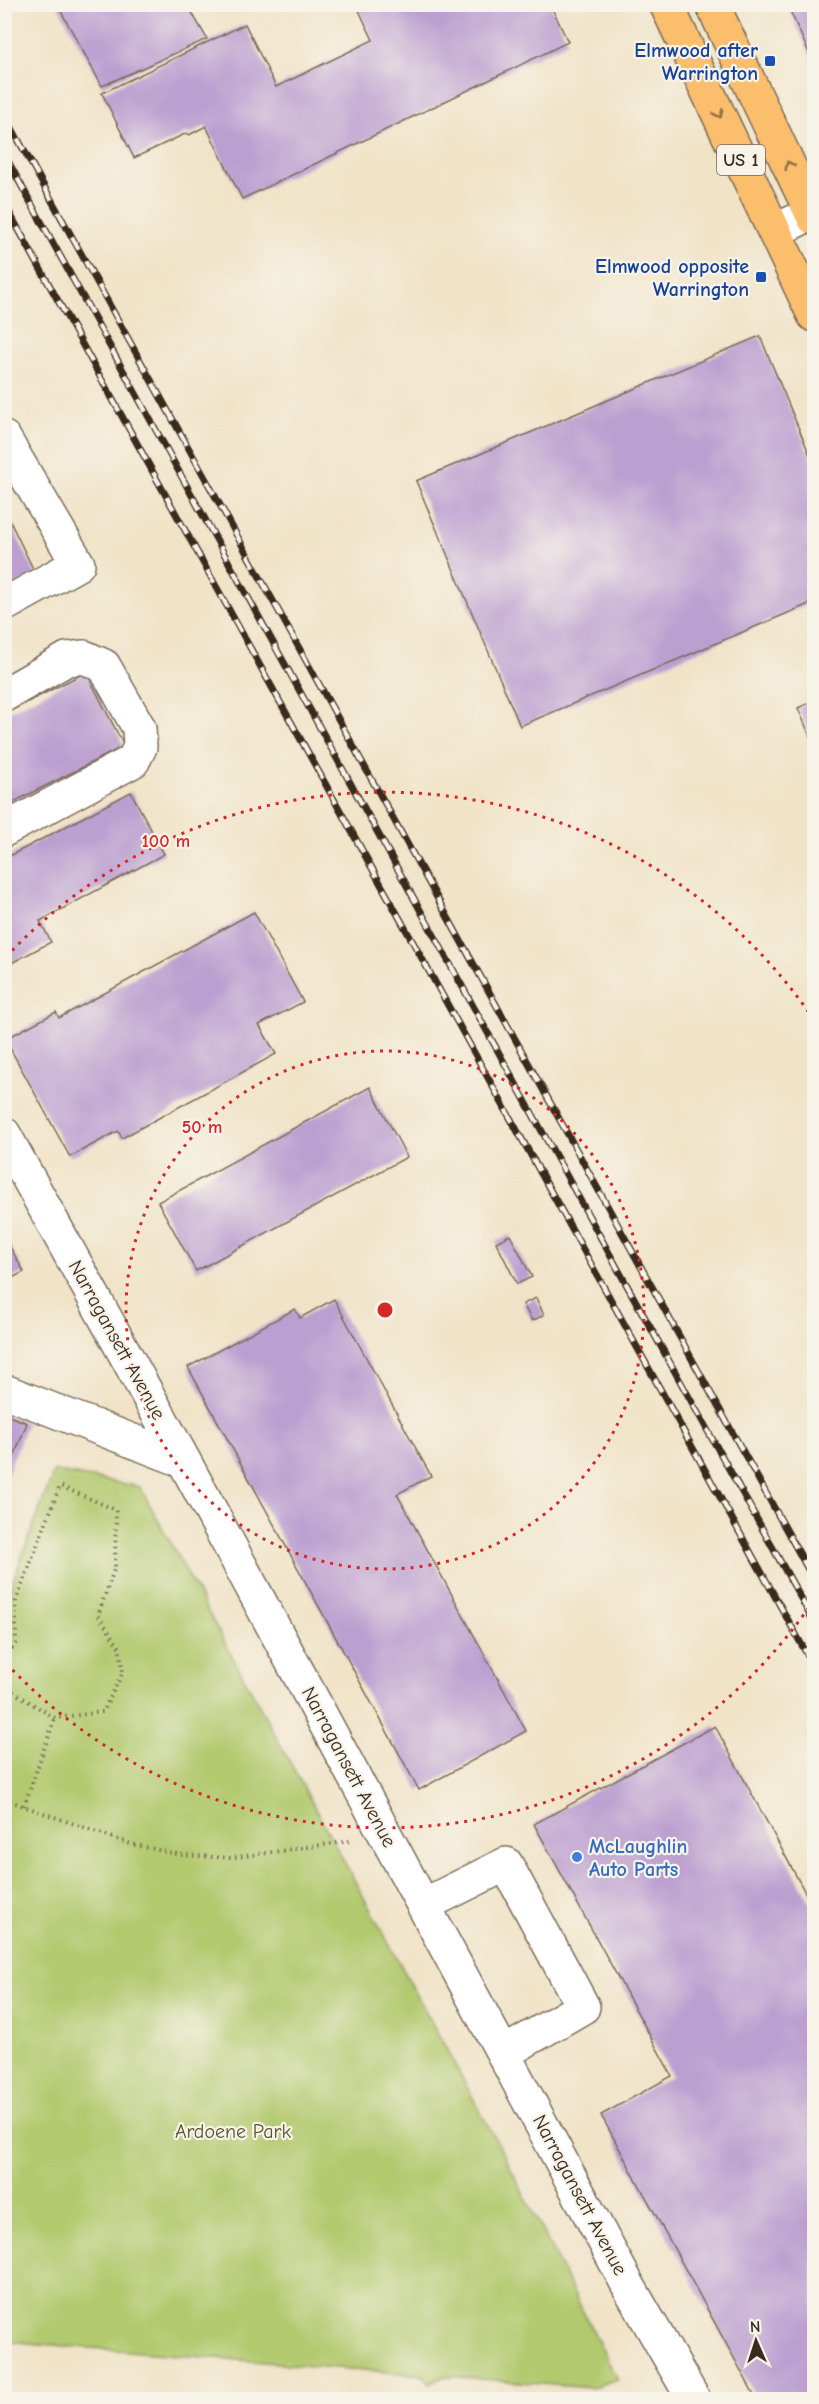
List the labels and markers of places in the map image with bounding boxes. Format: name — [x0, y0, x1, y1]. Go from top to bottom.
place label: Elmwood after Warrington — [634, 39, 758, 85]
marker: Elmwood after Warrington — [763, 54, 777, 68]
place label: Elmwood opposite Warrington — [595, 255, 749, 301]
marker: Elmwood opposite Warrington — [754, 270, 768, 284]
centre of rings — [375, 1300, 395, 1320]
place label: McLaughlin Auto Parts — [589, 1835, 687, 1881]
marker: McLaughlin Auto Parts — [570, 1850, 584, 1864]

